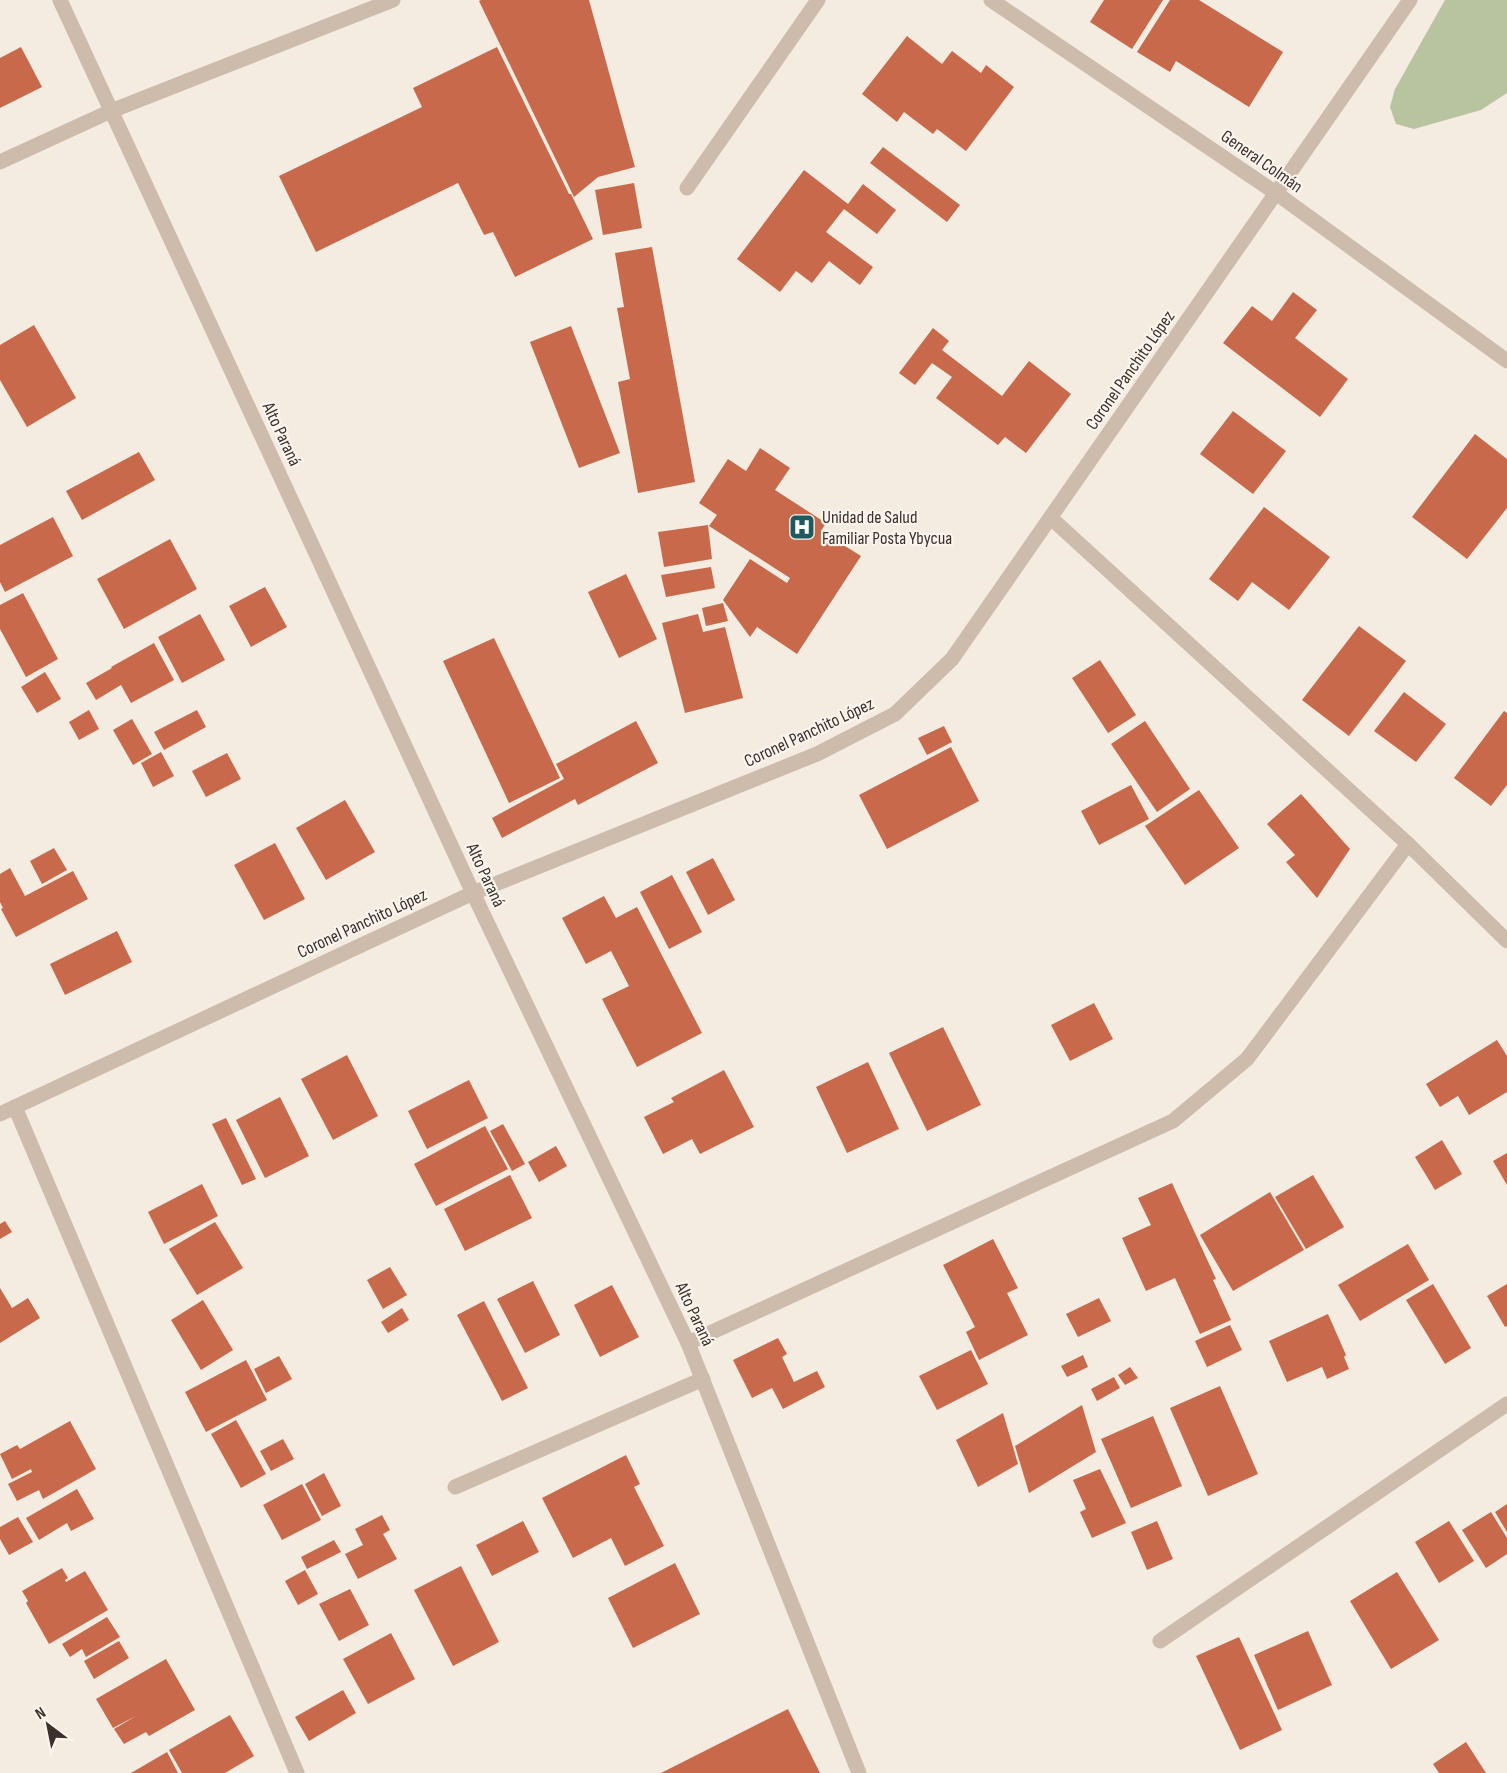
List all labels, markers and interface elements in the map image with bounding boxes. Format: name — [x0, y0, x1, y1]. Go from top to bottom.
street label: General Colmán — [1217, 126, 1307, 197]
street label: Coronel Panchito López — [1082, 306, 1180, 434]
street label: Alto Paraná — [257, 398, 305, 469]
place label: Unidad de Salud Familiar Posta Ybycua — [822, 507, 952, 549]
hospital icon: Unidad de Salud Familiar Posta Ybycua — [787, 512, 817, 542]
street label: Coronel Panchito López — [741, 693, 878, 772]
street label: Alto Paraná — [461, 839, 509, 910]
street label: Coronel Panchito López — [294, 884, 431, 963]
street label: Alto Paraná — [670, 1278, 718, 1349]
north arrow — [18, 1695, 78, 1755]
text: N — [32, 1703, 50, 1724]

